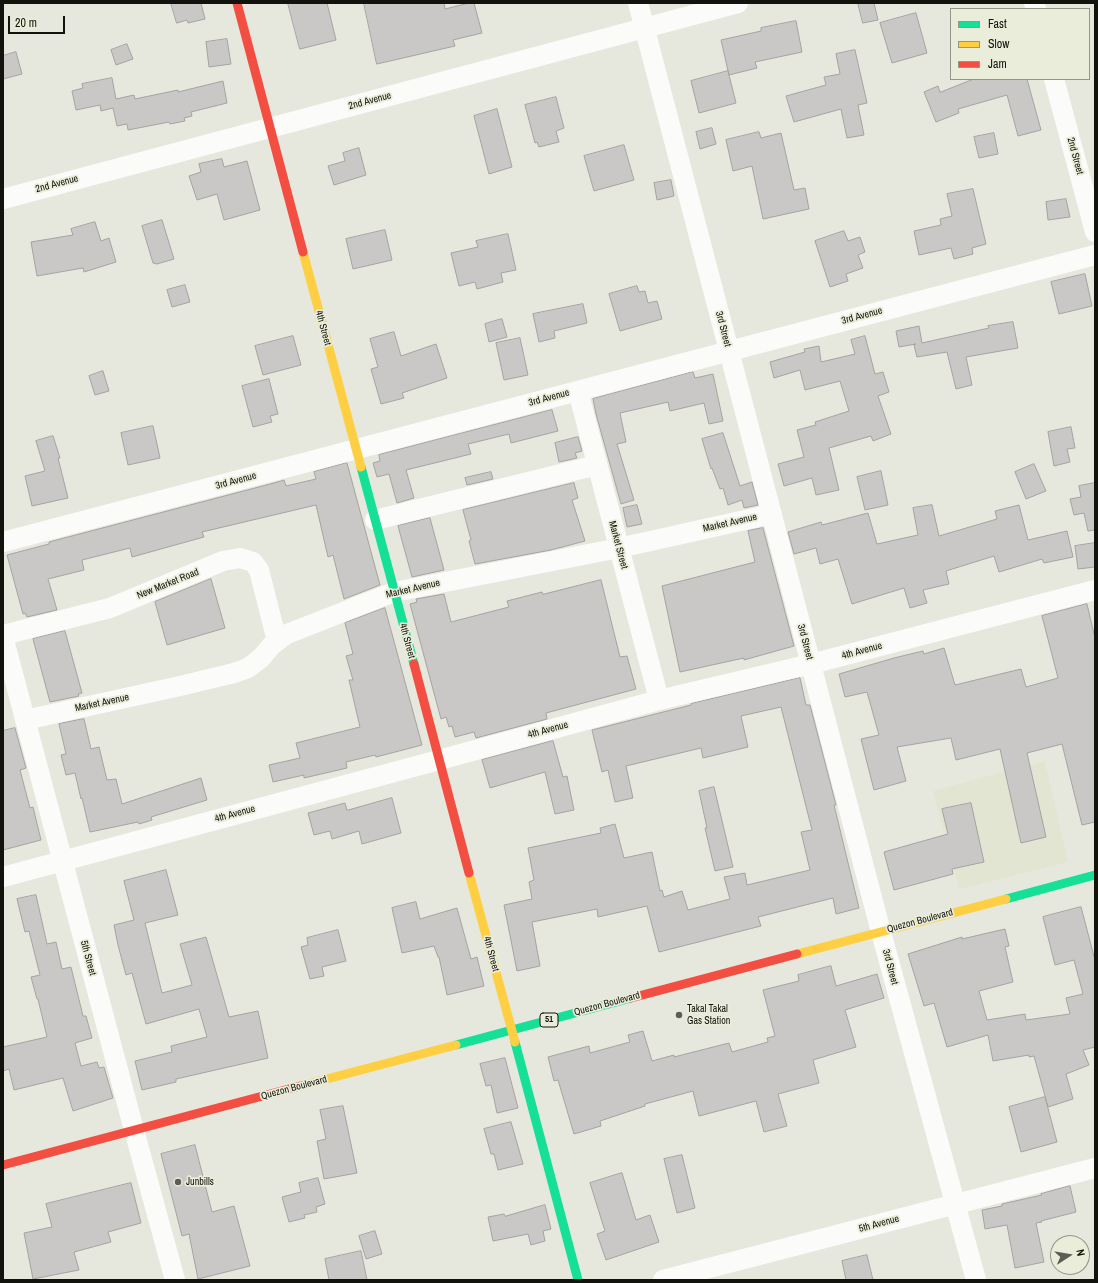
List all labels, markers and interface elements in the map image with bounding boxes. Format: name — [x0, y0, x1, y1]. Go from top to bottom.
scale bar — [10, 8, 67, 34]
legend — [950, 8, 1090, 80]
text: 20 m — [15, 15, 37, 31]
text: Fast — [988, 16, 1007, 32]
text: Slow — [988, 36, 1009, 52]
text: Jam — [988, 56, 1007, 72]
street label: 2nd Avenue — [347, 90, 393, 112]
street label: 2nd Street — [1064, 136, 1086, 176]
street label: 2nd Avenue — [34, 173, 80, 195]
street label: 3rd Avenue — [840, 305, 884, 327]
street label: 4th Street — [313, 309, 333, 347]
street label: 3rd Street — [713, 310, 733, 348]
street label: 3rd Avenue — [527, 387, 571, 409]
street label: 3rd Avenue — [214, 470, 258, 492]
street label: Market Avenue — [702, 511, 758, 535]
street label: Market Street — [606, 520, 630, 570]
street label: New Market Road — [135, 566, 201, 602]
street label: Market Avenue — [385, 577, 441, 601]
street label: 4th Street — [397, 622, 417, 660]
street label: 3rd Street — [795, 623, 815, 661]
street label: 4th Avenue — [840, 640, 884, 662]
street label: Market Avenue — [74, 691, 130, 715]
street label: 4th Avenue — [526, 719, 570, 741]
street label: 4th Avenue — [213, 803, 257, 825]
street label: Quezon Boulevard — [886, 906, 954, 936]
street label: 4th Street — [481, 935, 501, 973]
street label: 5th Street — [78, 939, 98, 977]
street label: 3rd Street — [880, 948, 900, 986]
street label: Quezon Boulevard — [573, 989, 641, 1019]
place label: Takal Takal Gas Station — [687, 1003, 730, 1026]
marker: Takal Takal Gas Station — [674, 1010, 684, 1020]
road number: 51 — [540, 1013, 558, 1027]
street label: Quezon Boulevard — [260, 1073, 328, 1103]
place label: Junbills — [186, 1176, 214, 1188]
marker: Junbills — [173, 1177, 183, 1187]
street label: 5th Avenue — [857, 1213, 901, 1235]
north arrow — [1050, 1235, 1090, 1275]
text: N — [1073, 1248, 1088, 1257]

